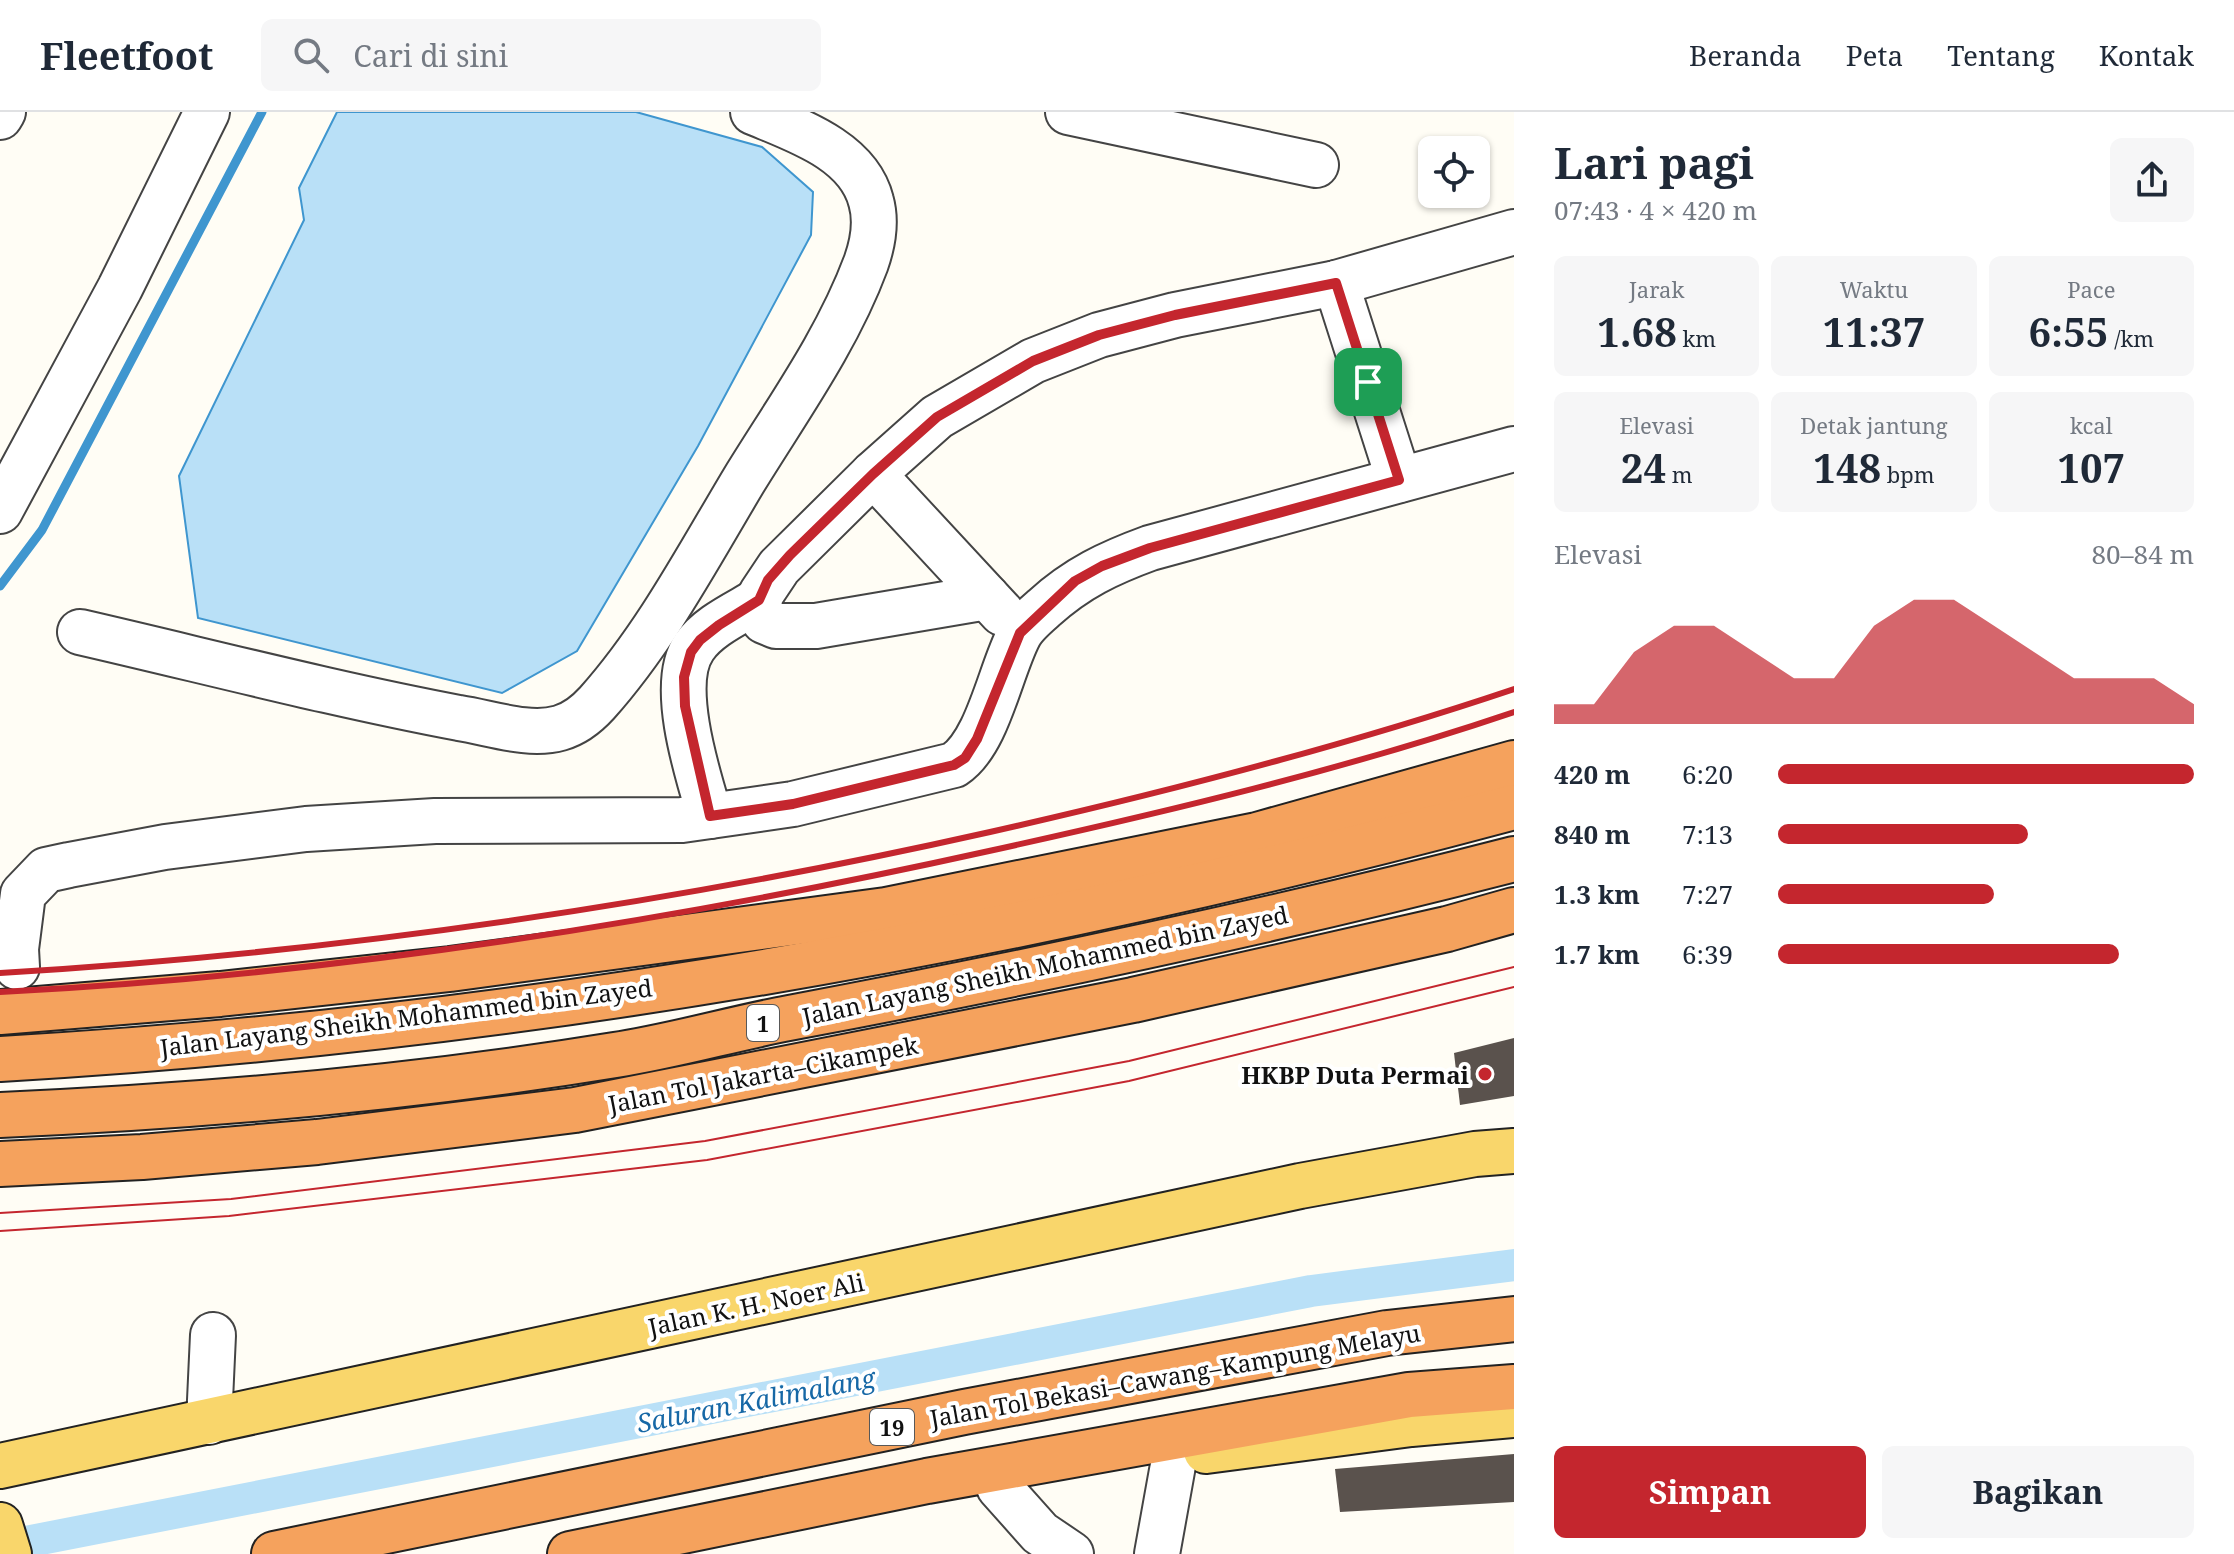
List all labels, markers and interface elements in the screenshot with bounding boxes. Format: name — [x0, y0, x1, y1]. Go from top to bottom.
search box — [261, 19, 821, 91]
text: Fleetfoot — [40, 29, 213, 81]
icon: search — [289, 33, 333, 77]
text: Cari di sini — [353, 35, 508, 76]
text: Beranda — [1689, 36, 1802, 74]
text: Peta — [1846, 36, 1903, 74]
text: Tentang — [1947, 36, 2055, 74]
text: Kontak — [2099, 36, 2194, 74]
text: Lari pagi — [1554, 132, 1754, 192]
map controls — [1418, 136, 1490, 208]
button: locate — [1418, 136, 1490, 208]
button: share — [2110, 138, 2194, 222]
text: 07:43 · 4 × 420 m — [1554, 192, 1757, 228]
text: Jarak — [1629, 274, 1684, 304]
text: Waktu — [1840, 274, 1908, 304]
text: Pace — [2067, 274, 2115, 304]
text: 1.68 — [1597, 304, 1677, 359]
text: 11:37 — [1823, 304, 1925, 359]
text: 6:55 — [2028, 304, 2108, 359]
text: km — [1677, 323, 1716, 353]
text: /km — [2108, 323, 2154, 353]
pin — [1334, 348, 1402, 416]
icon: arrive — [1346, 360, 1390, 404]
text: Elevasi — [1619, 410, 1694, 440]
text: Detak jantung — [1800, 410, 1948, 440]
text: kcal — [2070, 410, 2113, 440]
text: 24 — [1621, 440, 1666, 495]
text: 148 — [1813, 440, 1881, 495]
text: 107 — [2057, 440, 2125, 495]
text: m — [1666, 459, 1693, 489]
text: bpm — [1881, 459, 1935, 489]
text: Elevasi — [1554, 536, 1642, 572]
text: 80–84 m — [2092, 536, 2194, 572]
text: 420 m — [1554, 756, 1630, 792]
text: 6:20 — [1682, 756, 1733, 792]
text: 840 m — [1554, 816, 1630, 852]
text: 7:13 — [1682, 816, 1733, 852]
text: 1.3 km — [1554, 876, 1640, 912]
text: 7:27 — [1682, 876, 1733, 912]
street label: Jalan Layang Sheikh Mohammed bin Zayed — [798, 897, 1291, 1033]
text: 1.7 km — [1554, 936, 1640, 972]
text: 6:39 — [1682, 936, 1733, 972]
street label: Jalan Layang Sheikh Mohammed bin Zayed — [157, 970, 654, 1064]
road number: 1 — [747, 1005, 779, 1041]
street label: Jalan Tol Jakarta–Cikampek — [604, 1028, 922, 1120]
place label: HKBP Duta Permai — [1241, 1058, 1470, 1091]
marker: HKBP Duta Permai — [1476, 1065, 1494, 1083]
street label: Jalan K. H. Noer Ali — [644, 1265, 867, 1343]
street label: Jalan Tol Bekasi–Cawang–Kampung Melayu — [926, 1316, 1423, 1435]
water label: Saluran Kalimalang — [634, 1359, 880, 1441]
road number: 19 — [870, 1409, 914, 1445]
button: Simpan — [1554, 1446, 1866, 1538]
button: Bagikan — [1882, 1446, 2194, 1538]

